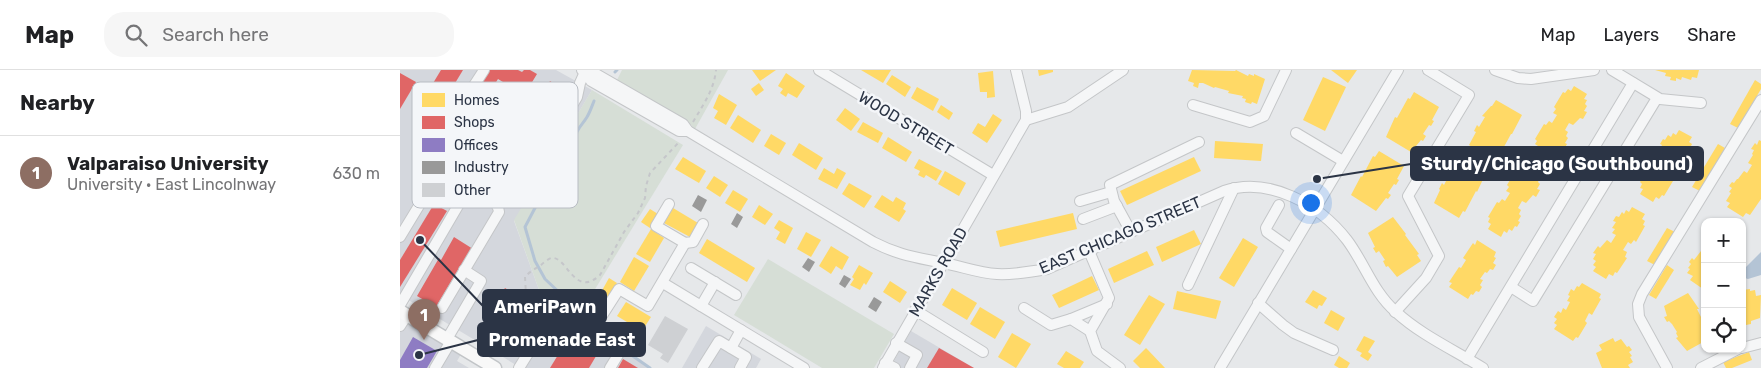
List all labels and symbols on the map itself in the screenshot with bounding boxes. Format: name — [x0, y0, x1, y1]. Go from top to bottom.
legend — [412, 82, 578, 208]
street label: WOOD STREET — [855, 87, 957, 159]
text: Homes — [454, 92, 499, 109]
text: Shops — [454, 114, 495, 131]
text: Offices — [454, 137, 498, 154]
callout: Sturdy/Chicago (Southbound) — [1411, 147, 1703, 180]
text: Sturdy/Chicago (Southbound) — [1421, 153, 1693, 175]
text: Industry — [454, 159, 509, 176]
text: Other — [454, 182, 491, 199]
your location — [1298, 190, 1324, 216]
street label: EAST CHICAGO STREET — [1036, 192, 1204, 278]
street label: MARKS ROAD — [905, 224, 971, 320]
callout: AmeriPawn — [483, 290, 606, 323]
text: AmeriPawn — [494, 296, 596, 318]
pin: 1 — [408, 299, 440, 340]
callout: Promenade East — [478, 323, 645, 356]
text: Promenade East — [489, 329, 635, 351]

